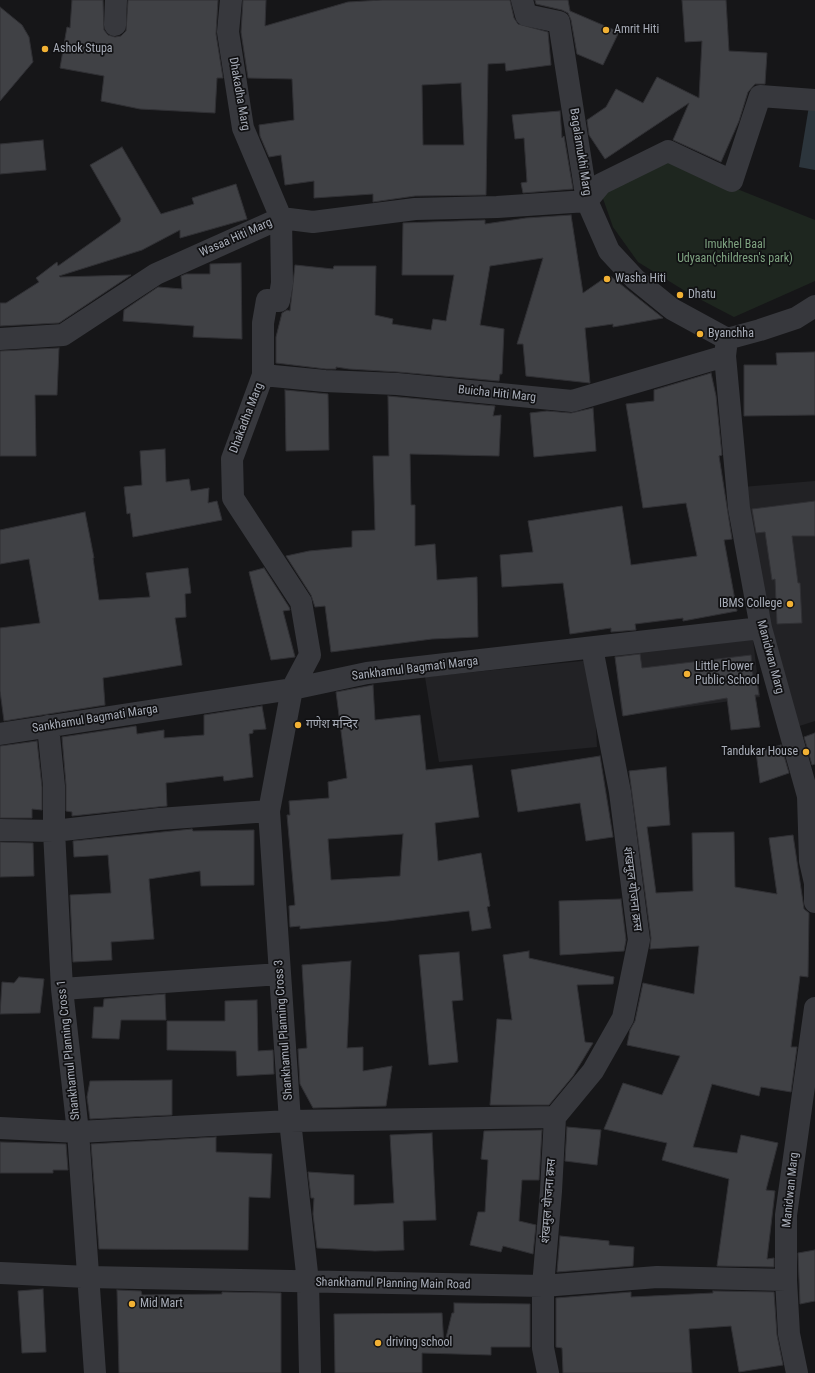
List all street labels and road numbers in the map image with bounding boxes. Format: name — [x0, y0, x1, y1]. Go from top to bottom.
street label: Dhakadha Marg — [225, 56, 253, 132]
street label: Bagalamukhi Marg — [566, 107, 594, 197]
street label: Wasaa Hiti Marg — [197, 216, 275, 260]
street label: Dhakadha Marg — [227, 381, 267, 455]
street label: Buicha Hiti Marg — [457, 383, 537, 405]
street label: Manidwan Marg — [753, 619, 787, 695]
street label: Sankhamul Bagmati Marga — [351, 654, 479, 684]
street label: Sankhamul Bagmati Marga — [31, 702, 159, 736]
street label: शंखमुल योजना क्रस — [620, 846, 644, 932]
street label: Shankhamul Planning Cross 3 — [272, 959, 296, 1101]
street label: Shankhamul Planning Cross 1 — [54, 979, 84, 1121]
street label: Manidwan Marg — [780, 1152, 802, 1228]
street label: शंखमुल योजना क्रस — [539, 1158, 559, 1244]
street label: Shankhamul Planning Main Road — [315, 1275, 471, 1293]

